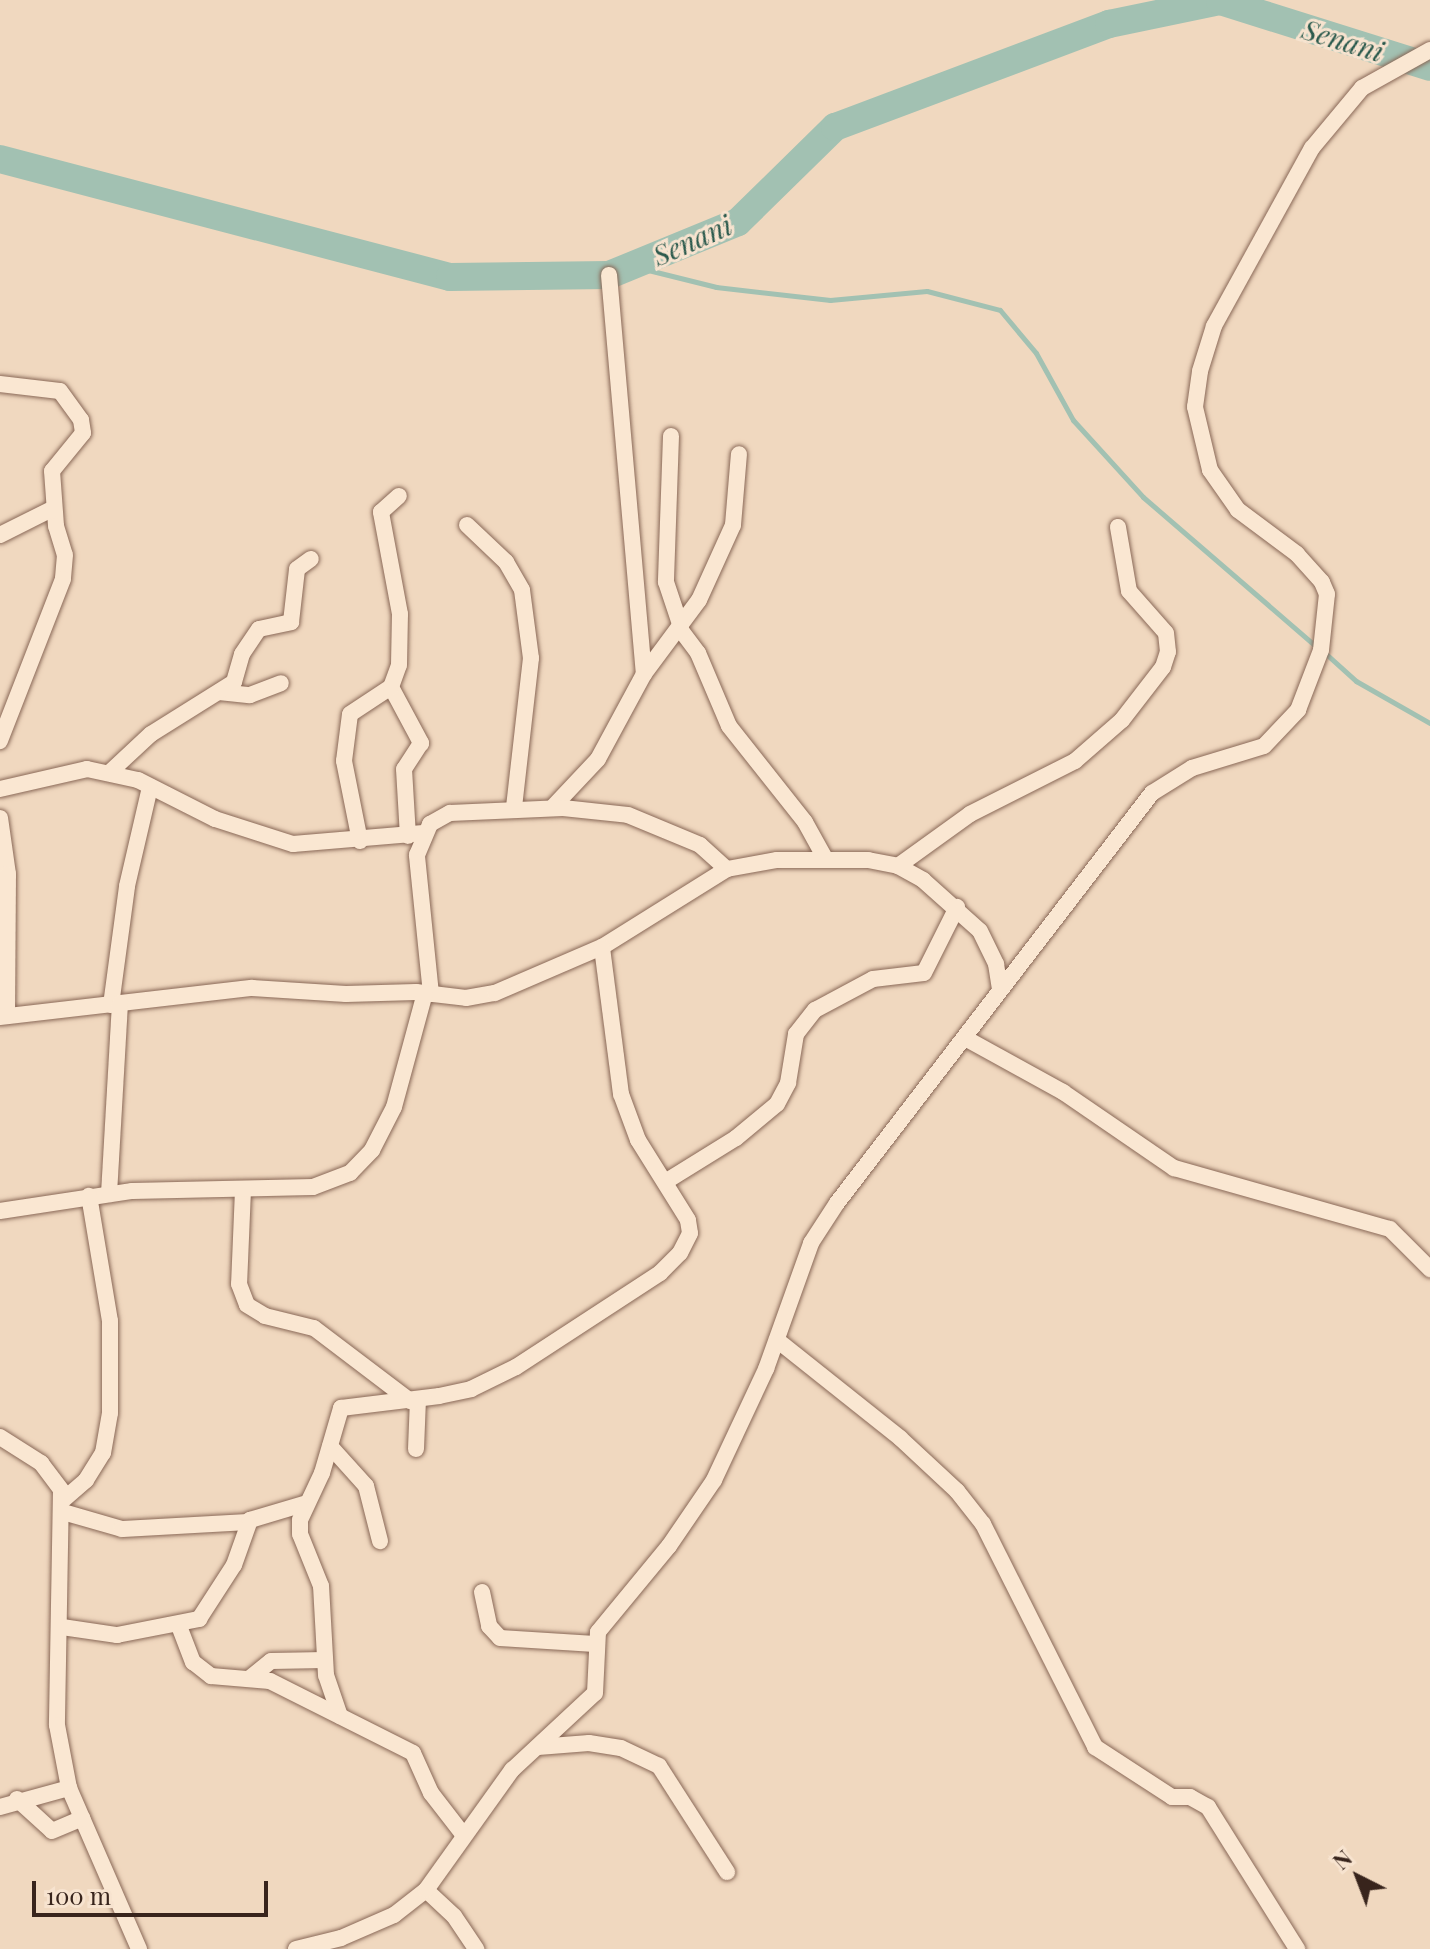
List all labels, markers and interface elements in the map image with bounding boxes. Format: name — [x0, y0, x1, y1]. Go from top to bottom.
water label: Senani — [1298, 12, 1388, 68]
water label: Senani — [647, 208, 737, 272]
north arrow — [1318, 1837, 1398, 1917]
text: N — [1326, 1843, 1358, 1876]
scale bar — [36, 1865, 272, 1915]
text: 100 m — [46, 1879, 111, 1911]

